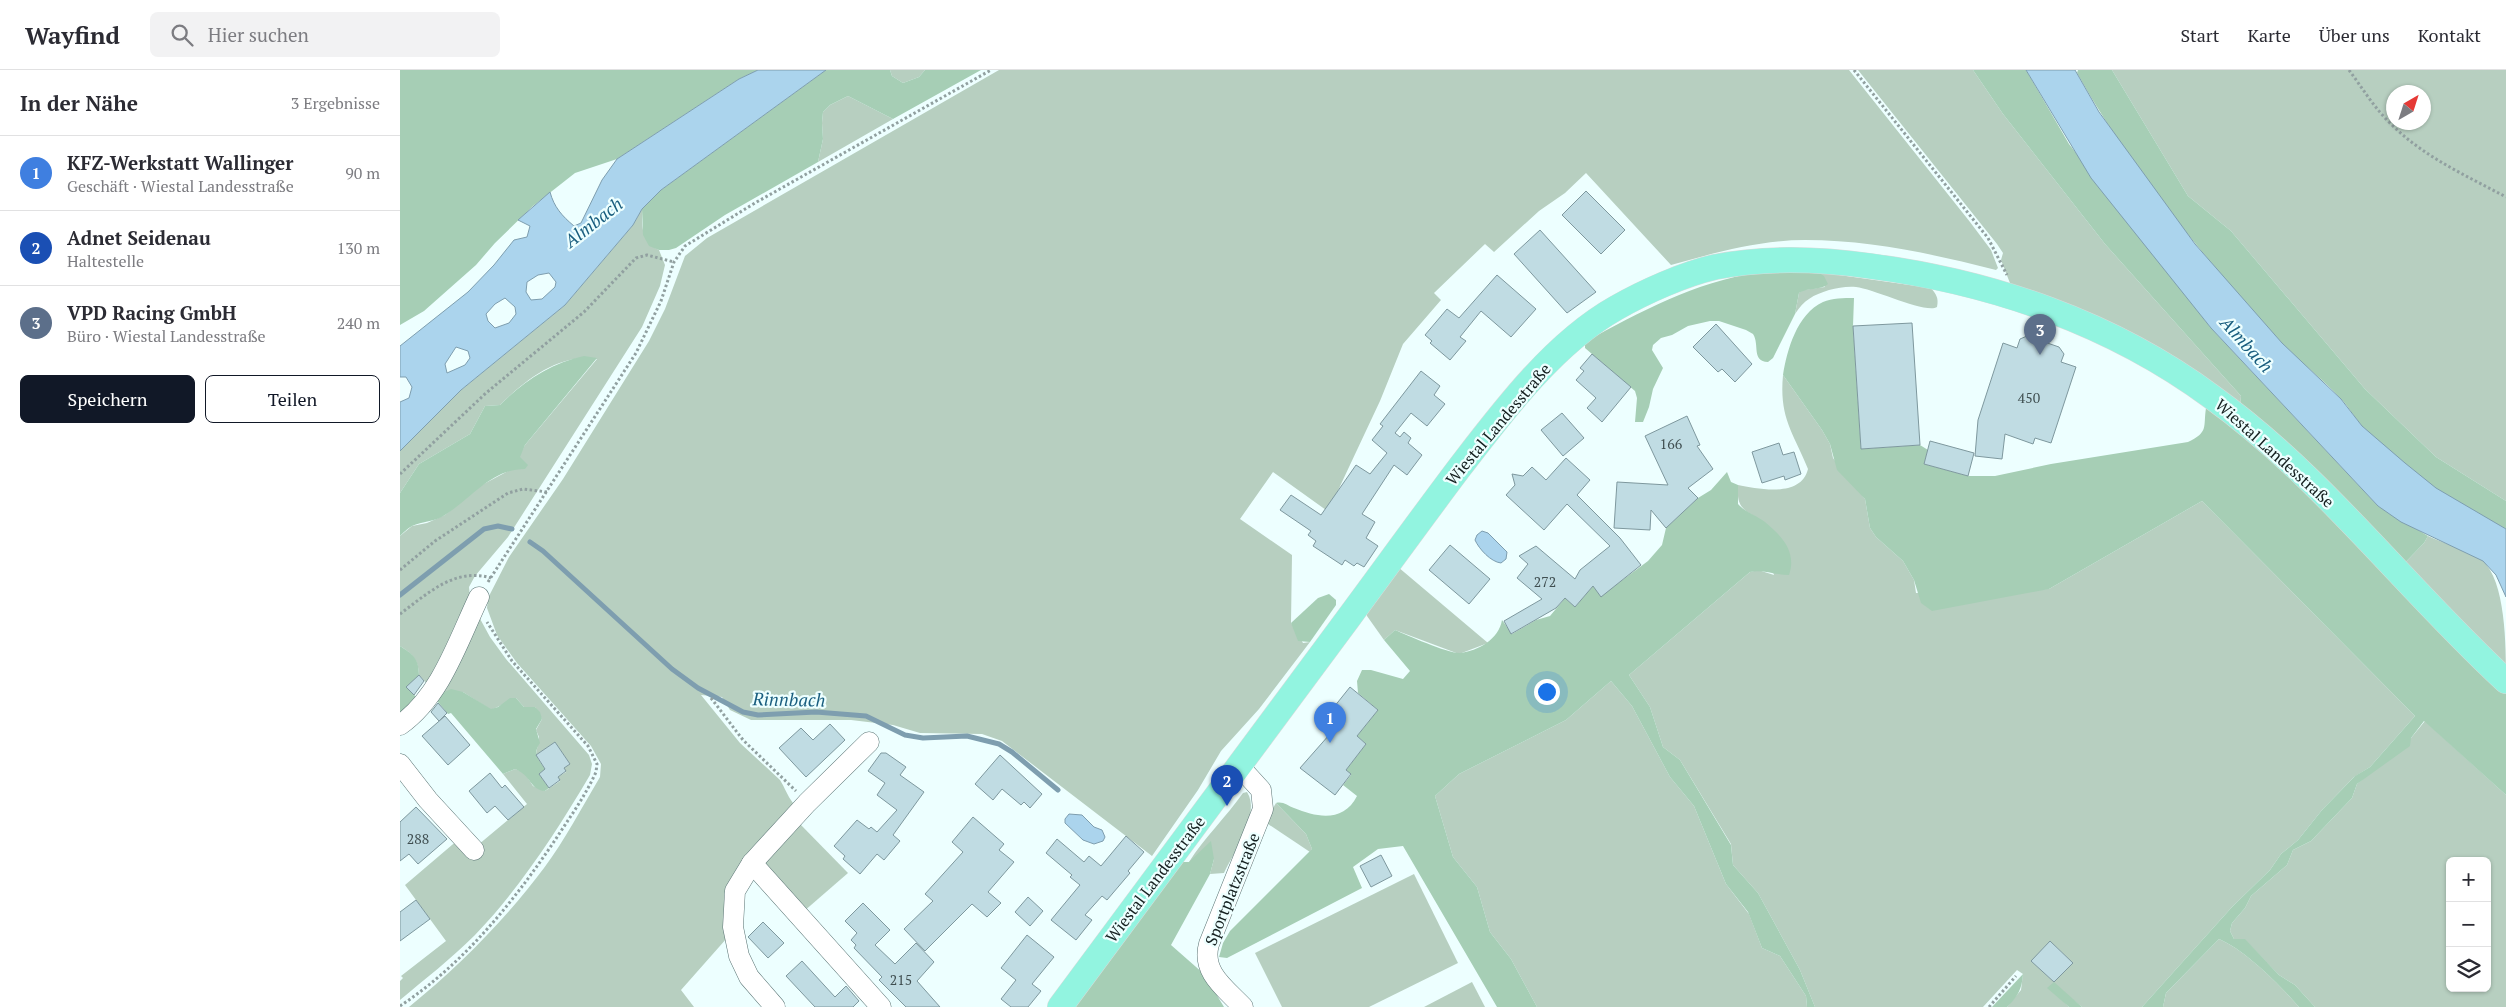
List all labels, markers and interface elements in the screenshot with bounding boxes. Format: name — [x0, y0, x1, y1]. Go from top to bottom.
search box — [150, 12, 500, 57]
text: Wayfind — [25, 19, 120, 51]
icon: search — [168, 21, 196, 49]
text: Hier suchen — [208, 22, 309, 47]
text: Start — [2180, 23, 2219, 47]
text: Karte — [2247, 23, 2291, 47]
text: Über uns — [2319, 23, 2390, 47]
text: Kontakt — [2418, 23, 2481, 47]
north arrow — [2386, 85, 2431, 130]
text: In der Nähe — [20, 89, 138, 117]
text: 3 Ergebnisse — [291, 92, 380, 114]
text: KFZ-Werkstatt Wallinger — [67, 150, 294, 175]
text: 1 — [31, 162, 41, 184]
text: 90 m — [345, 162, 380, 184]
text: Geschäft · Wiestal Landesstraße — [67, 175, 294, 197]
water label: Almbach — [558, 192, 627, 253]
text: Adnet Seidenau — [67, 225, 211, 250]
text: 2 — [31, 237, 41, 259]
text: 130 m — [337, 237, 380, 259]
text: Haltestelle — [67, 250, 144, 272]
text: VPD Racing GmbH — [67, 300, 236, 325]
water label: Almbach — [2215, 310, 2279, 377]
text: 3 — [31, 312, 41, 334]
text: 240 m — [337, 312, 380, 334]
pin: 3 — [2024, 314, 2056, 355]
text: Büro · Wiestal Landesstraße — [67, 325, 266, 347]
street label: Wiestal Landesstraße — [1440, 358, 1556, 490]
button: Speichern — [20, 375, 195, 423]
button: Teilen — [205, 375, 380, 423]
house number: 450 — [2018, 388, 2040, 407]
street label: Wiestal Landesstraße — [2211, 394, 2339, 512]
house number: 166 — [1660, 434, 1683, 453]
house number: 272 — [1534, 572, 1556, 591]
your location — [1534, 679, 1560, 705]
water label: Rinnbach — [751, 686, 826, 712]
pin: 1 — [1314, 702, 1346, 743]
pin: 2 — [1211, 765, 1243, 806]
street label: Wiestal Landesstraße — [1100, 811, 1210, 947]
house number: 288 — [407, 829, 429, 848]
street label: Sportplatzstraße — [1199, 829, 1265, 949]
map controls — [2446, 857, 2491, 992]
button: + — [2446, 857, 2491, 902]
button: − — [2446, 902, 2491, 947]
button: layers — [2446, 947, 2491, 992]
house number: 215 — [890, 970, 912, 989]

